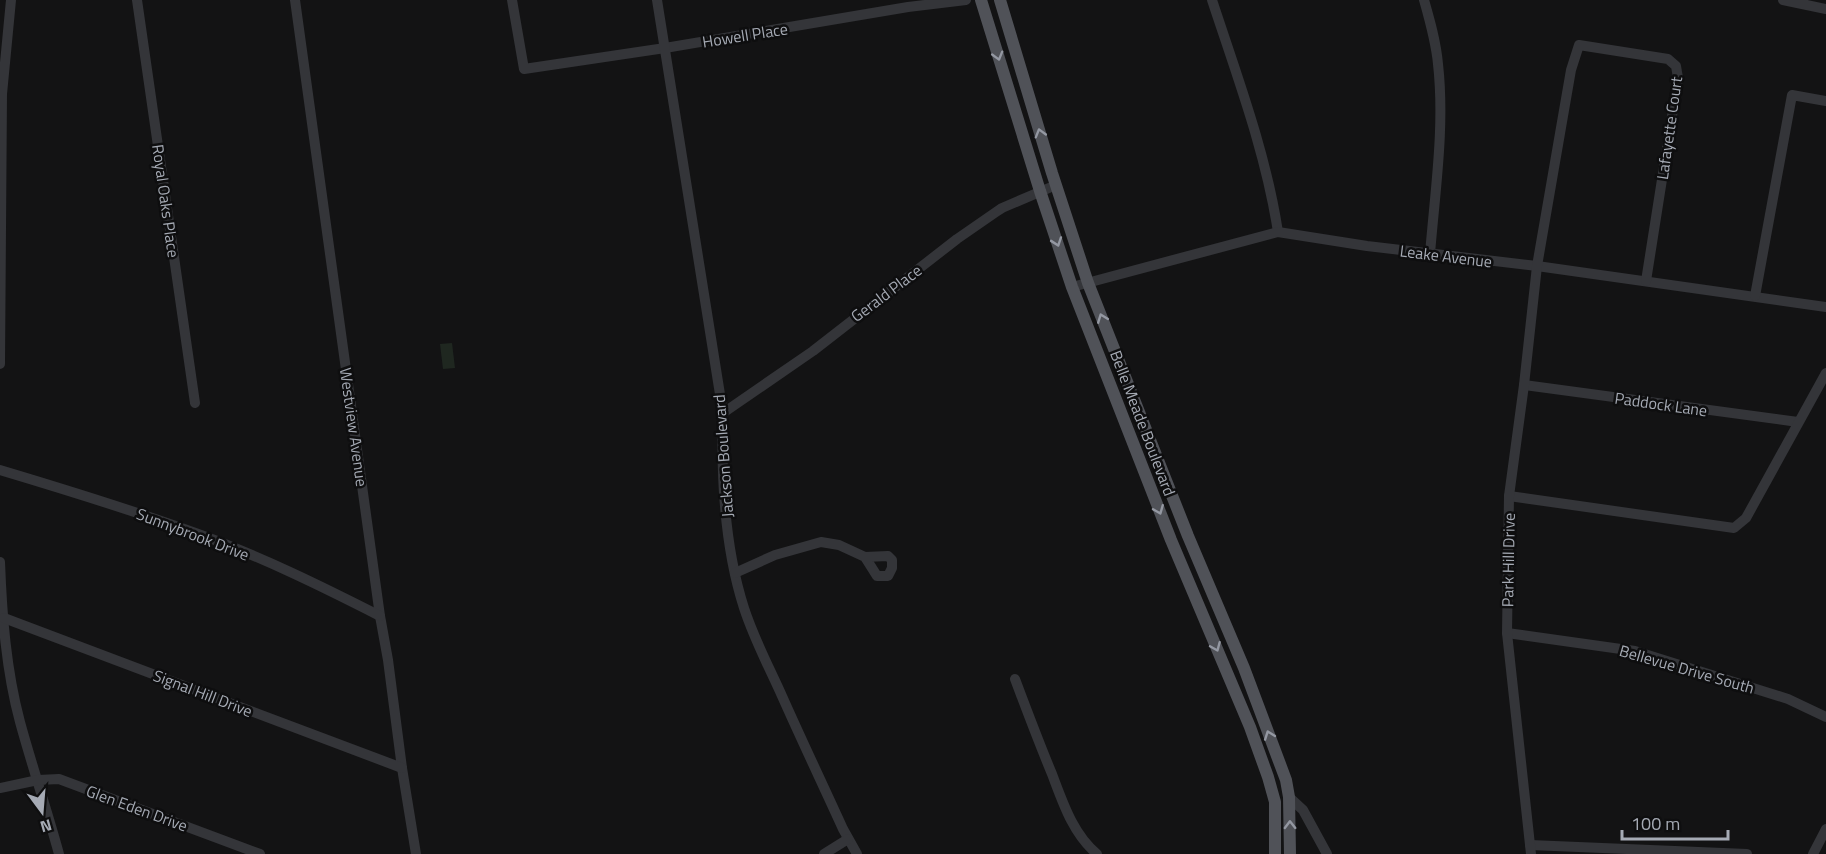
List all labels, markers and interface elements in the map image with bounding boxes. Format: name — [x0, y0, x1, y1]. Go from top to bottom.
street label: Howell Place — [700, 16, 790, 54]
one-way arrow — [991, 50, 1003, 61]
street label: Lafayette Court — [1650, 74, 1688, 181]
one-way arrow — [1035, 128, 1047, 139]
street label: Royal Oaks Place — [146, 143, 186, 259]
one-way arrow — [1050, 236, 1062, 247]
street label: Leake Avenue — [1398, 238, 1494, 274]
street label: Gerald Place — [845, 258, 927, 328]
one-way arrow — [1096, 313, 1109, 324]
street label: Belle Meade Boulevard — [1104, 347, 1182, 499]
street label: Westview Avenue — [334, 366, 374, 488]
street label: Paddock Lane — [1613, 386, 1709, 422]
street label: Jackson Boulevard — [707, 394, 739, 518]
street label: Sunnybrook Drive — [133, 501, 253, 567]
one-way arrow — [1151, 504, 1164, 515]
street label: Park Hill Drive — [1495, 513, 1521, 607]
street label: Bellevue Drive South — [1617, 638, 1757, 700]
one-way arrow — [1209, 641, 1221, 652]
street label: Signal Hill Drive — [150, 663, 256, 723]
one-way arrow — [1264, 730, 1276, 741]
street label: Glen Eden Drive — [83, 779, 191, 837]
north arrow — [12, 782, 72, 842]
scale bar — [1622, 803, 1728, 841]
text: 100 m — [1631, 810, 1680, 837]
text: N — [37, 813, 55, 839]
one-way arrow — [1284, 821, 1296, 830]

